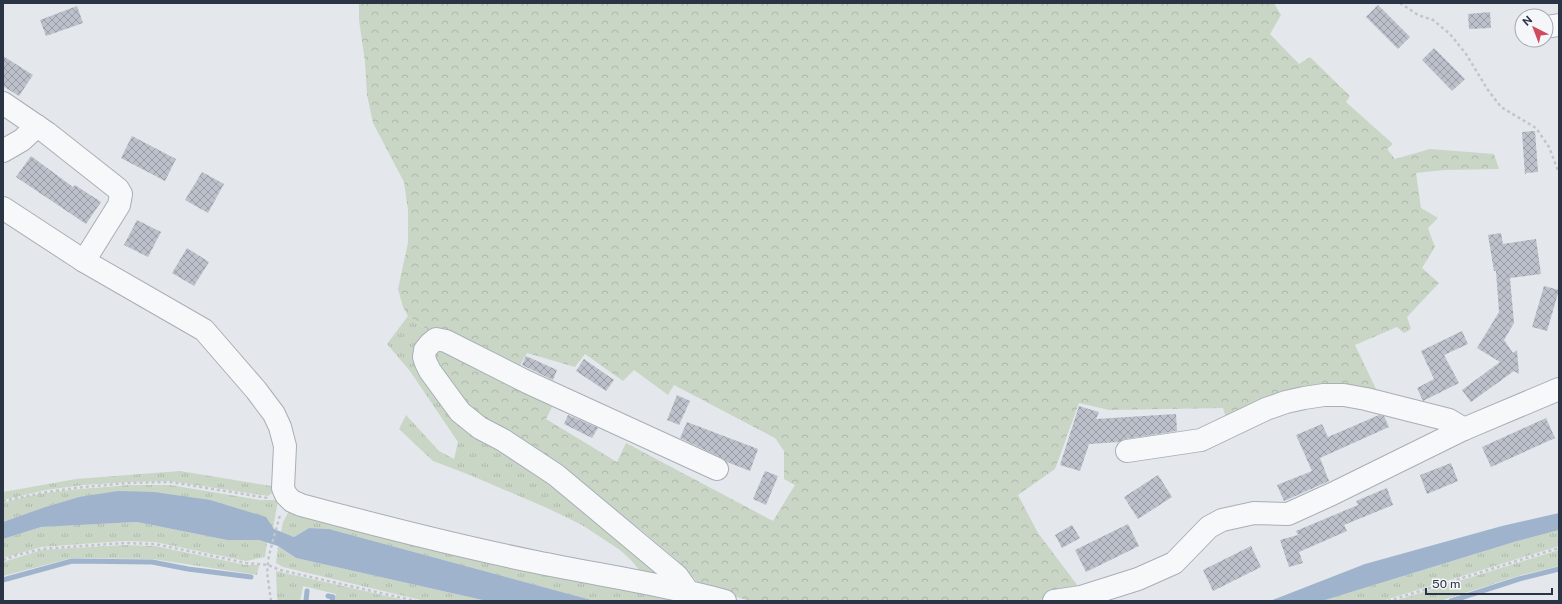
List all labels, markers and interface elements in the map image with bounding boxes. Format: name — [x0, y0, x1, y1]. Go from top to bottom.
north arrow — [1514, 8, 1554, 48]
text: N — [1520, 13, 1535, 28]
scale bar — [1426, 570, 1552, 596]
text: 50 m — [1432, 577, 1460, 591]

